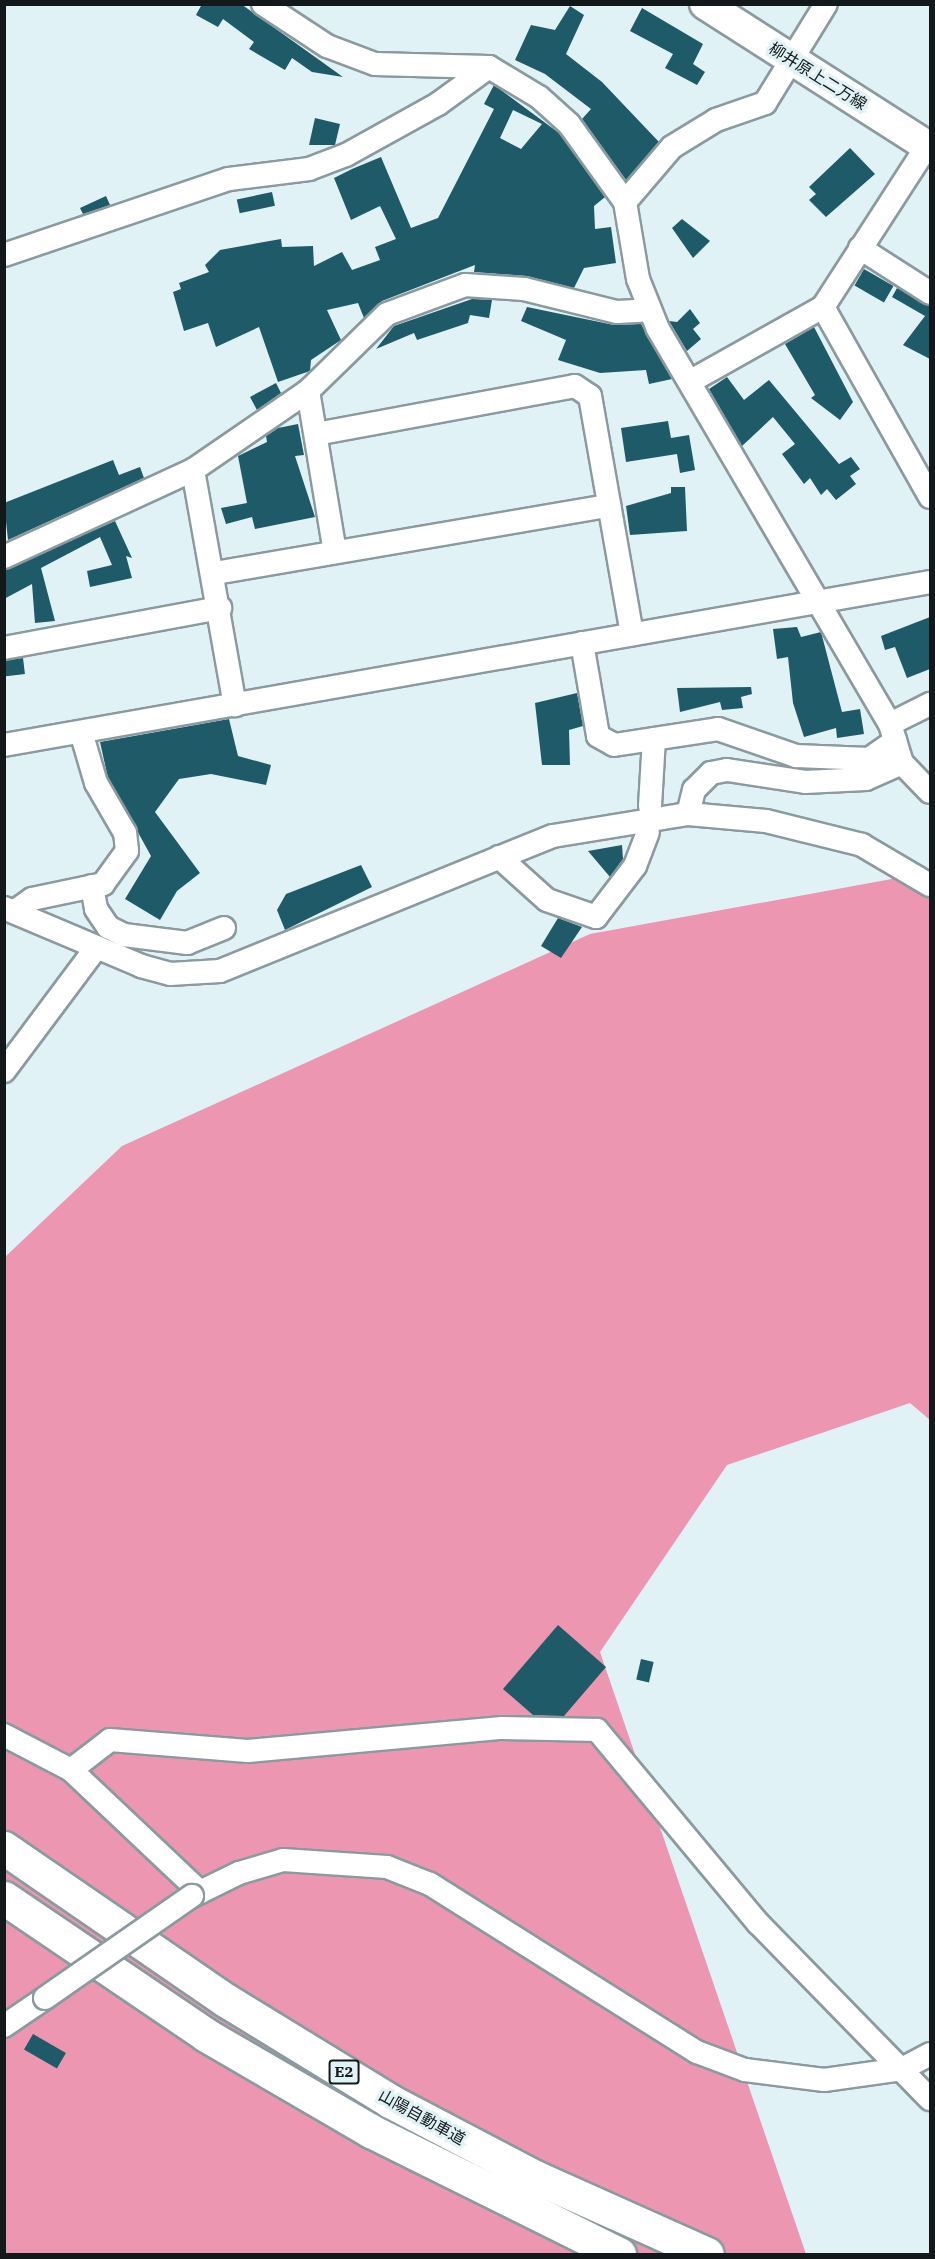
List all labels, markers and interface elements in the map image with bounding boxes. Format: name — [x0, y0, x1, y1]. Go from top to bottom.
street label: 柳井原上二万線 — [765, 38, 871, 114]
road number: E2 — [328, 2060, 360, 2084]
street label: 山陽自動車道 — [375, 2085, 469, 2149]

